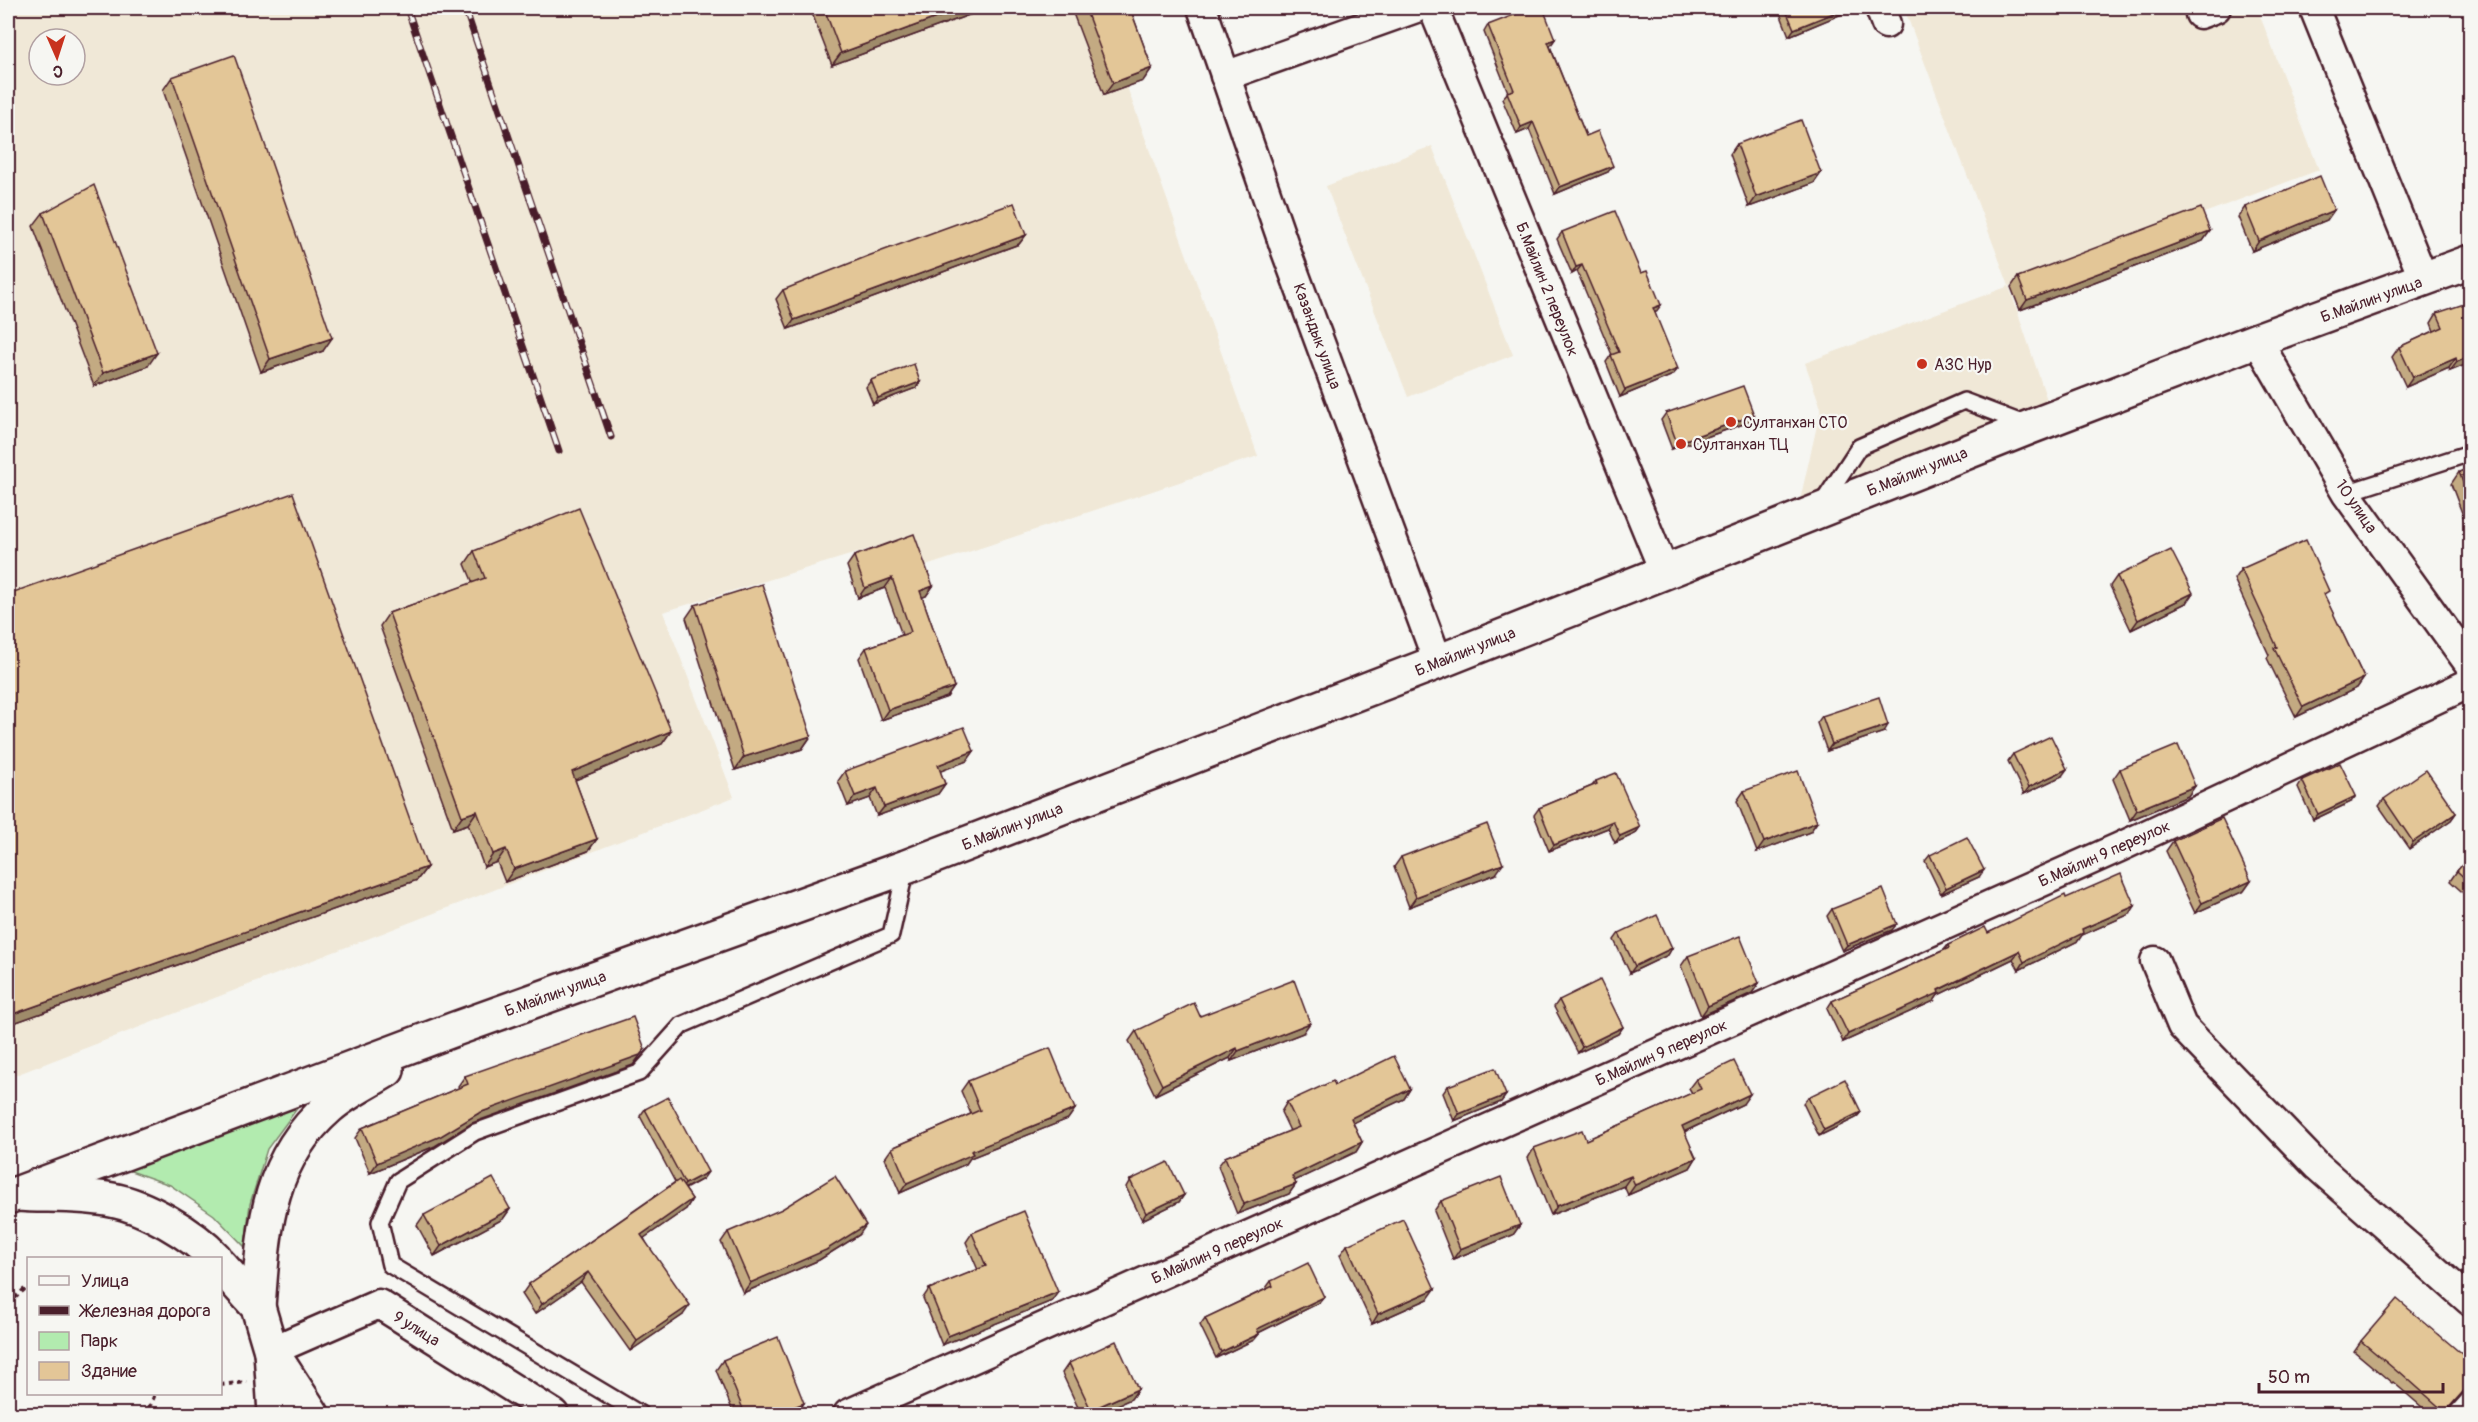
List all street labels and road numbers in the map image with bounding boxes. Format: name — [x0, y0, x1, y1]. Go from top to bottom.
street label: Б.Майлин 2 переулок — [1511, 219, 1583, 359]
street label: Б.Майлин улица — [2318, 272, 2425, 328]
street label: Казандык улица — [1289, 281, 1345, 392]
street label: Б.Майлин улица — [1864, 443, 1971, 501]
street label: 10 улица — [2331, 476, 2381, 537]
street label: Б.Майлин улица — [1412, 623, 1519, 681]
street label: Б.Майлин улица — [959, 799, 1066, 855]
street label: Б.Майлин 9 переулок — [2035, 816, 2173, 892]
street label: Б.Майлин улица — [502, 966, 609, 1022]
street label: Б.Майлин 9 переулок — [1592, 1015, 1730, 1091]
street label: Б.Майлин 9 переулок — [1148, 1213, 1286, 1289]
street label: 9 улица — [389, 1307, 444, 1351]

